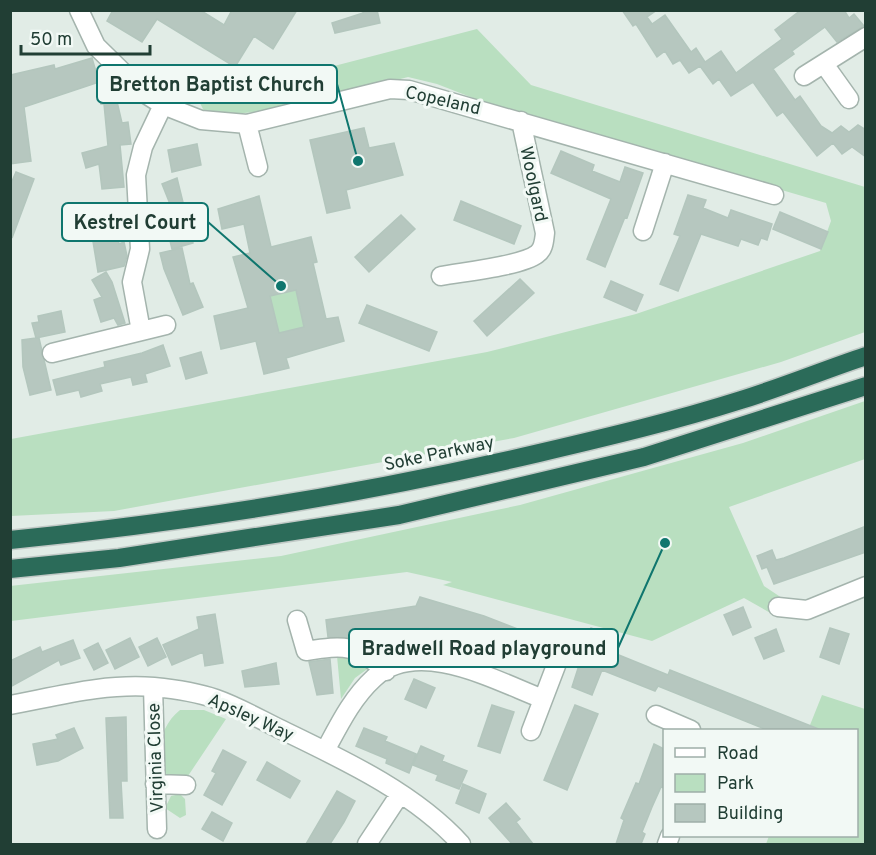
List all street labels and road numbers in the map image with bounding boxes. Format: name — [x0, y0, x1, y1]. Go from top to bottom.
street label: Copeland — [403, 82, 483, 121]
street label: Woolgard — [513, 145, 552, 224]
street label: Soke Parkway — [382, 432, 496, 477]
street label: Apsley Way — [204, 689, 297, 748]
street label: Virginia Close — [143, 703, 170, 813]

